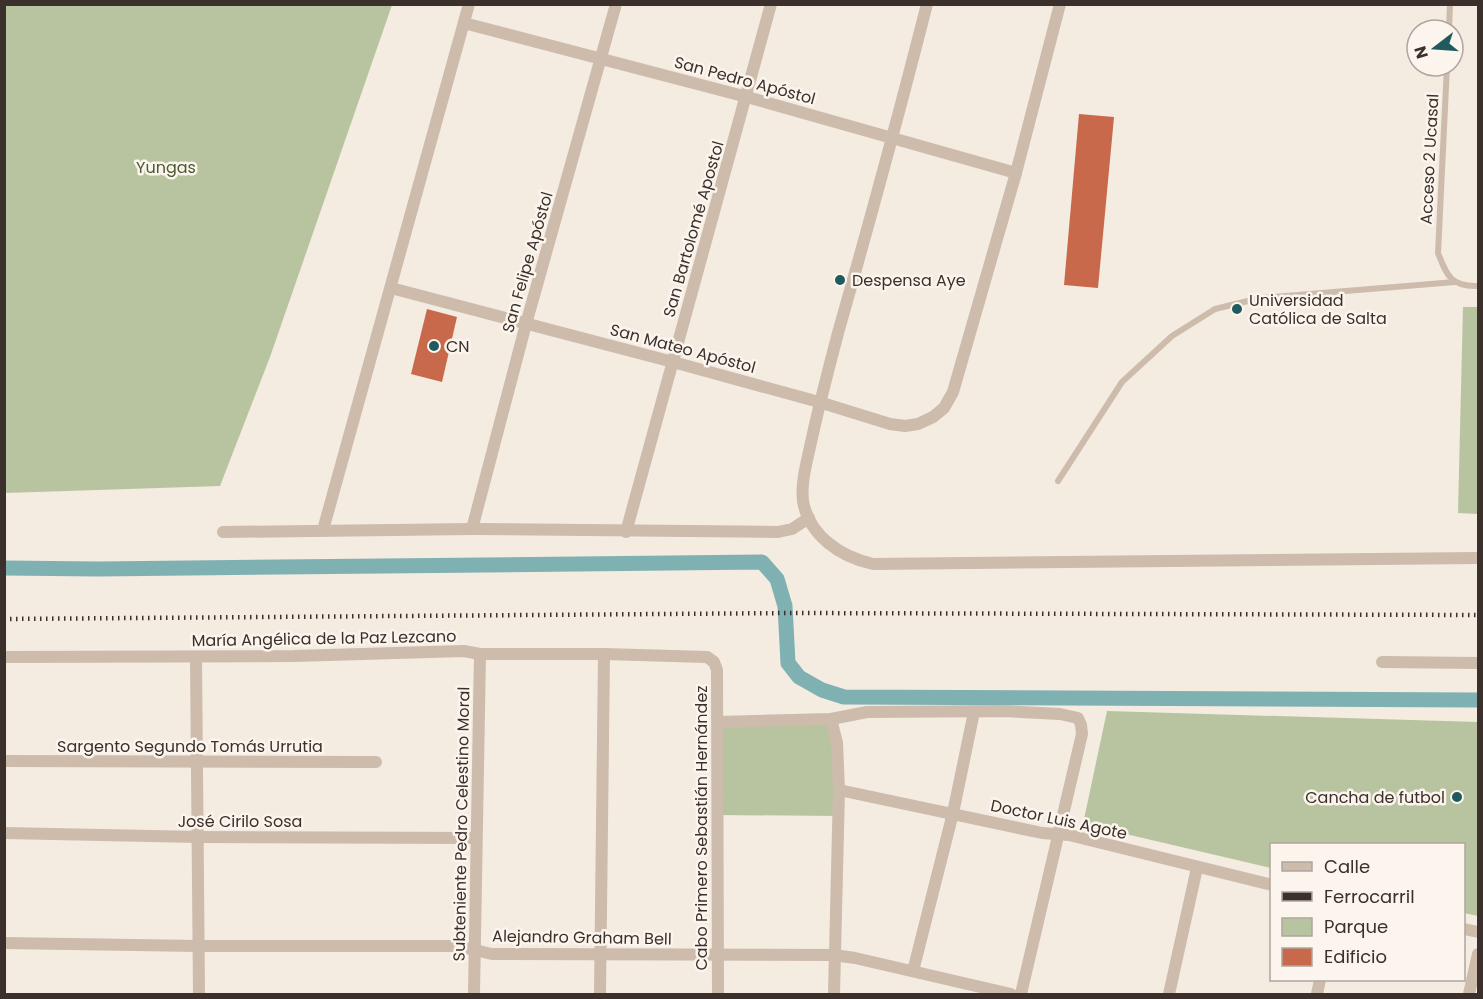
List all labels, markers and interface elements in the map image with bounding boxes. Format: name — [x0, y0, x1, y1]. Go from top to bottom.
north arrow — [1405, 18, 1465, 78]
text: N — [1408, 43, 1434, 61]
street label: San Pedro Apóstol — [672, 51, 818, 110]
street label: Acceso 2 Ucasal — [1415, 93, 1444, 225]
street label: San Bartolomé Apostol — [657, 138, 730, 320]
park label: Yungas — [136, 156, 196, 179]
street label: San Felipe Apóstol — [496, 189, 559, 335]
place label: Despensa Aye — [852, 269, 966, 292]
marker: Despensa Aye — [833, 273, 847, 287]
place label: Universidad Católica de Salta — [1249, 289, 1387, 330]
marker: Universidad Católica de Salta — [1230, 302, 1244, 316]
street label: San Mateo Apóstol — [608, 318, 758, 379]
place label: CN — [446, 335, 470, 358]
marker: CN — [427, 339, 441, 353]
street label: María Angélica de la Paz Lezcano — [191, 625, 457, 652]
street label: Cabo Primero Sebastián Hernández — [690, 685, 713, 971]
street label: Subteniente Pedro Celestino Moral — [448, 686, 475, 962]
street label: Sargento Segundo Tomás Urrutia — [57, 735, 323, 758]
place label: Cancha de futbol — [1305, 786, 1445, 809]
marker: Cancha de futbol — [1450, 790, 1464, 804]
street label: Doctor Luis Agote — [989, 794, 1129, 845]
street label: José Cirilo Sosa — [178, 810, 302, 833]
legend — [1270, 843, 1465, 981]
text: Calle — [1324, 854, 1370, 879]
text: Ferrocarril — [1324, 884, 1415, 909]
text: Parque — [1324, 914, 1388, 939]
street label: Alejandro Graham Bell — [492, 924, 672, 951]
text: Edificio — [1324, 944, 1387, 969]

